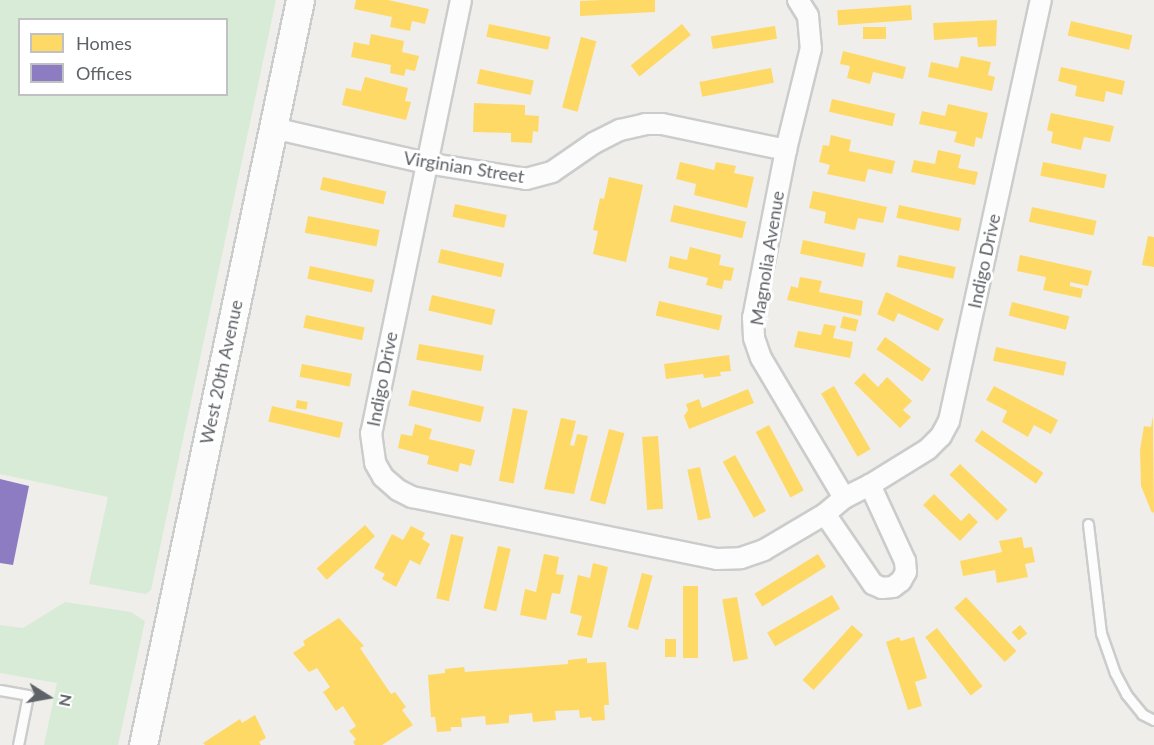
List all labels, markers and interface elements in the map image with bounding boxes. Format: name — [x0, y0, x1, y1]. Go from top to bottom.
legend — [18, 18, 228, 96]
text: Homes — [76, 32, 132, 54]
text: Offices — [76, 62, 132, 84]
street label: Virginian Street — [402, 147, 526, 187]
street label: Magnolia Avenue — [746, 189, 788, 327]
street label: Indigo Drive — [963, 212, 1005, 310]
street label: West 20th Avenue — [195, 298, 247, 446]
street label: Indigo Drive — [362, 330, 402, 428]
north arrow — [18, 667, 78, 727]
text: N — [56, 693, 77, 708]

